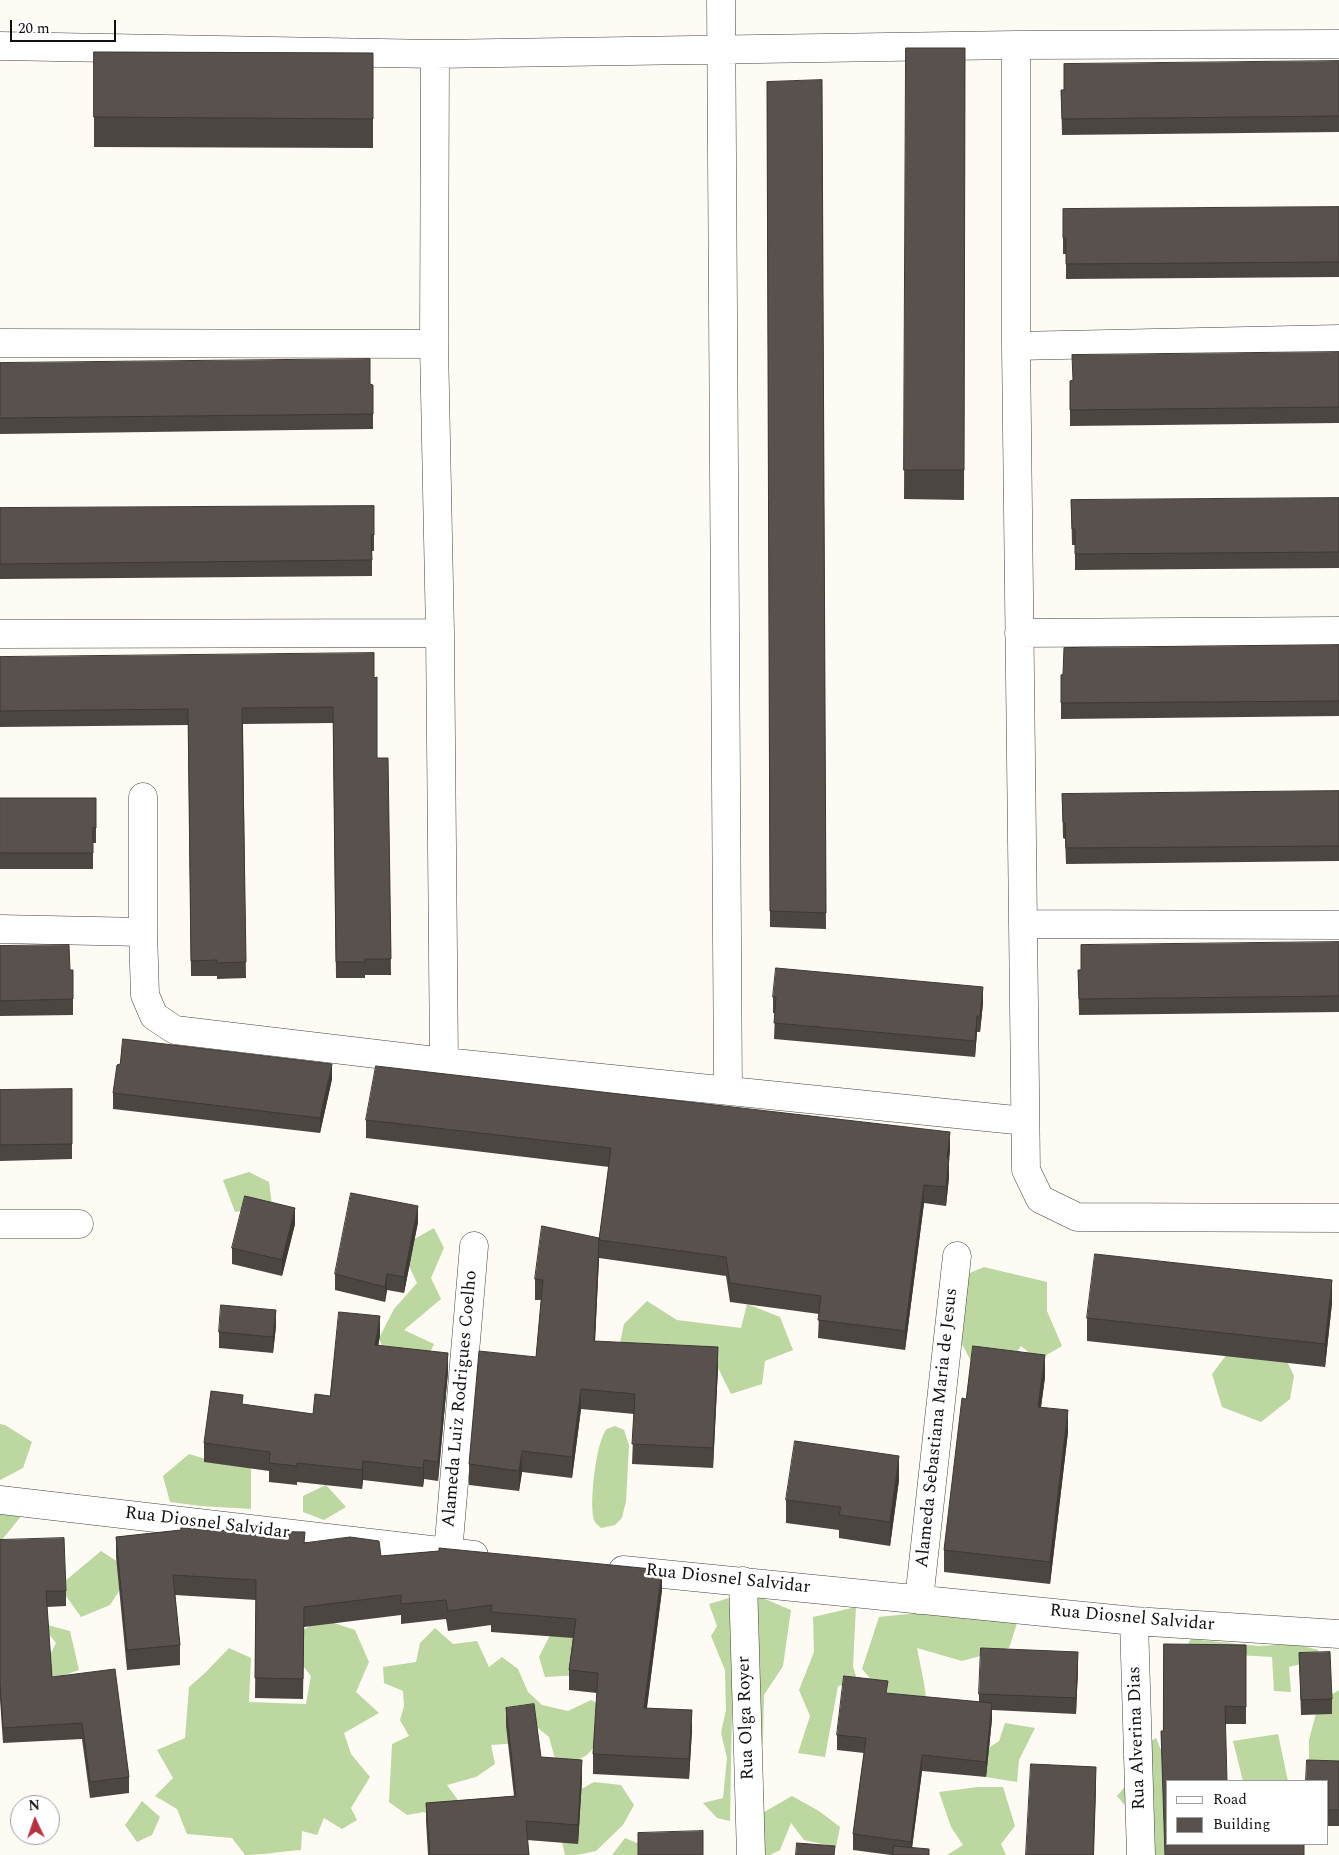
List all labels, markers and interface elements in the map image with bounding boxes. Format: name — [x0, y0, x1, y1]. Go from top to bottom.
scale bar — [12, 10, 119, 42]
text: 20 m — [18, 17, 50, 40]
street label: Alameda Luiz Rodrigues Coelho — [439, 1270, 483, 1528]
street label: Alameda Sebastiana Maria de Jesus — [913, 1287, 963, 1569]
street label: Rua Diosnel Salvidar — [124, 1503, 290, 1545]
street label: Rua Diosnel Salvidar — [645, 1561, 811, 1599]
street label: Rua Diosnel Salvidar — [1049, 1601, 1215, 1637]
street label: Rua Olga Royer — [734, 1656, 760, 1780]
street label: Rua Alverina Dias — [1125, 1666, 1151, 1810]
legend — [1166, 1780, 1329, 1845]
text: Road — [1213, 1788, 1247, 1811]
north arrow — [10, 1795, 60, 1845]
text: N — [28, 1795, 41, 1816]
text: Building — [1213, 1813, 1270, 1836]

